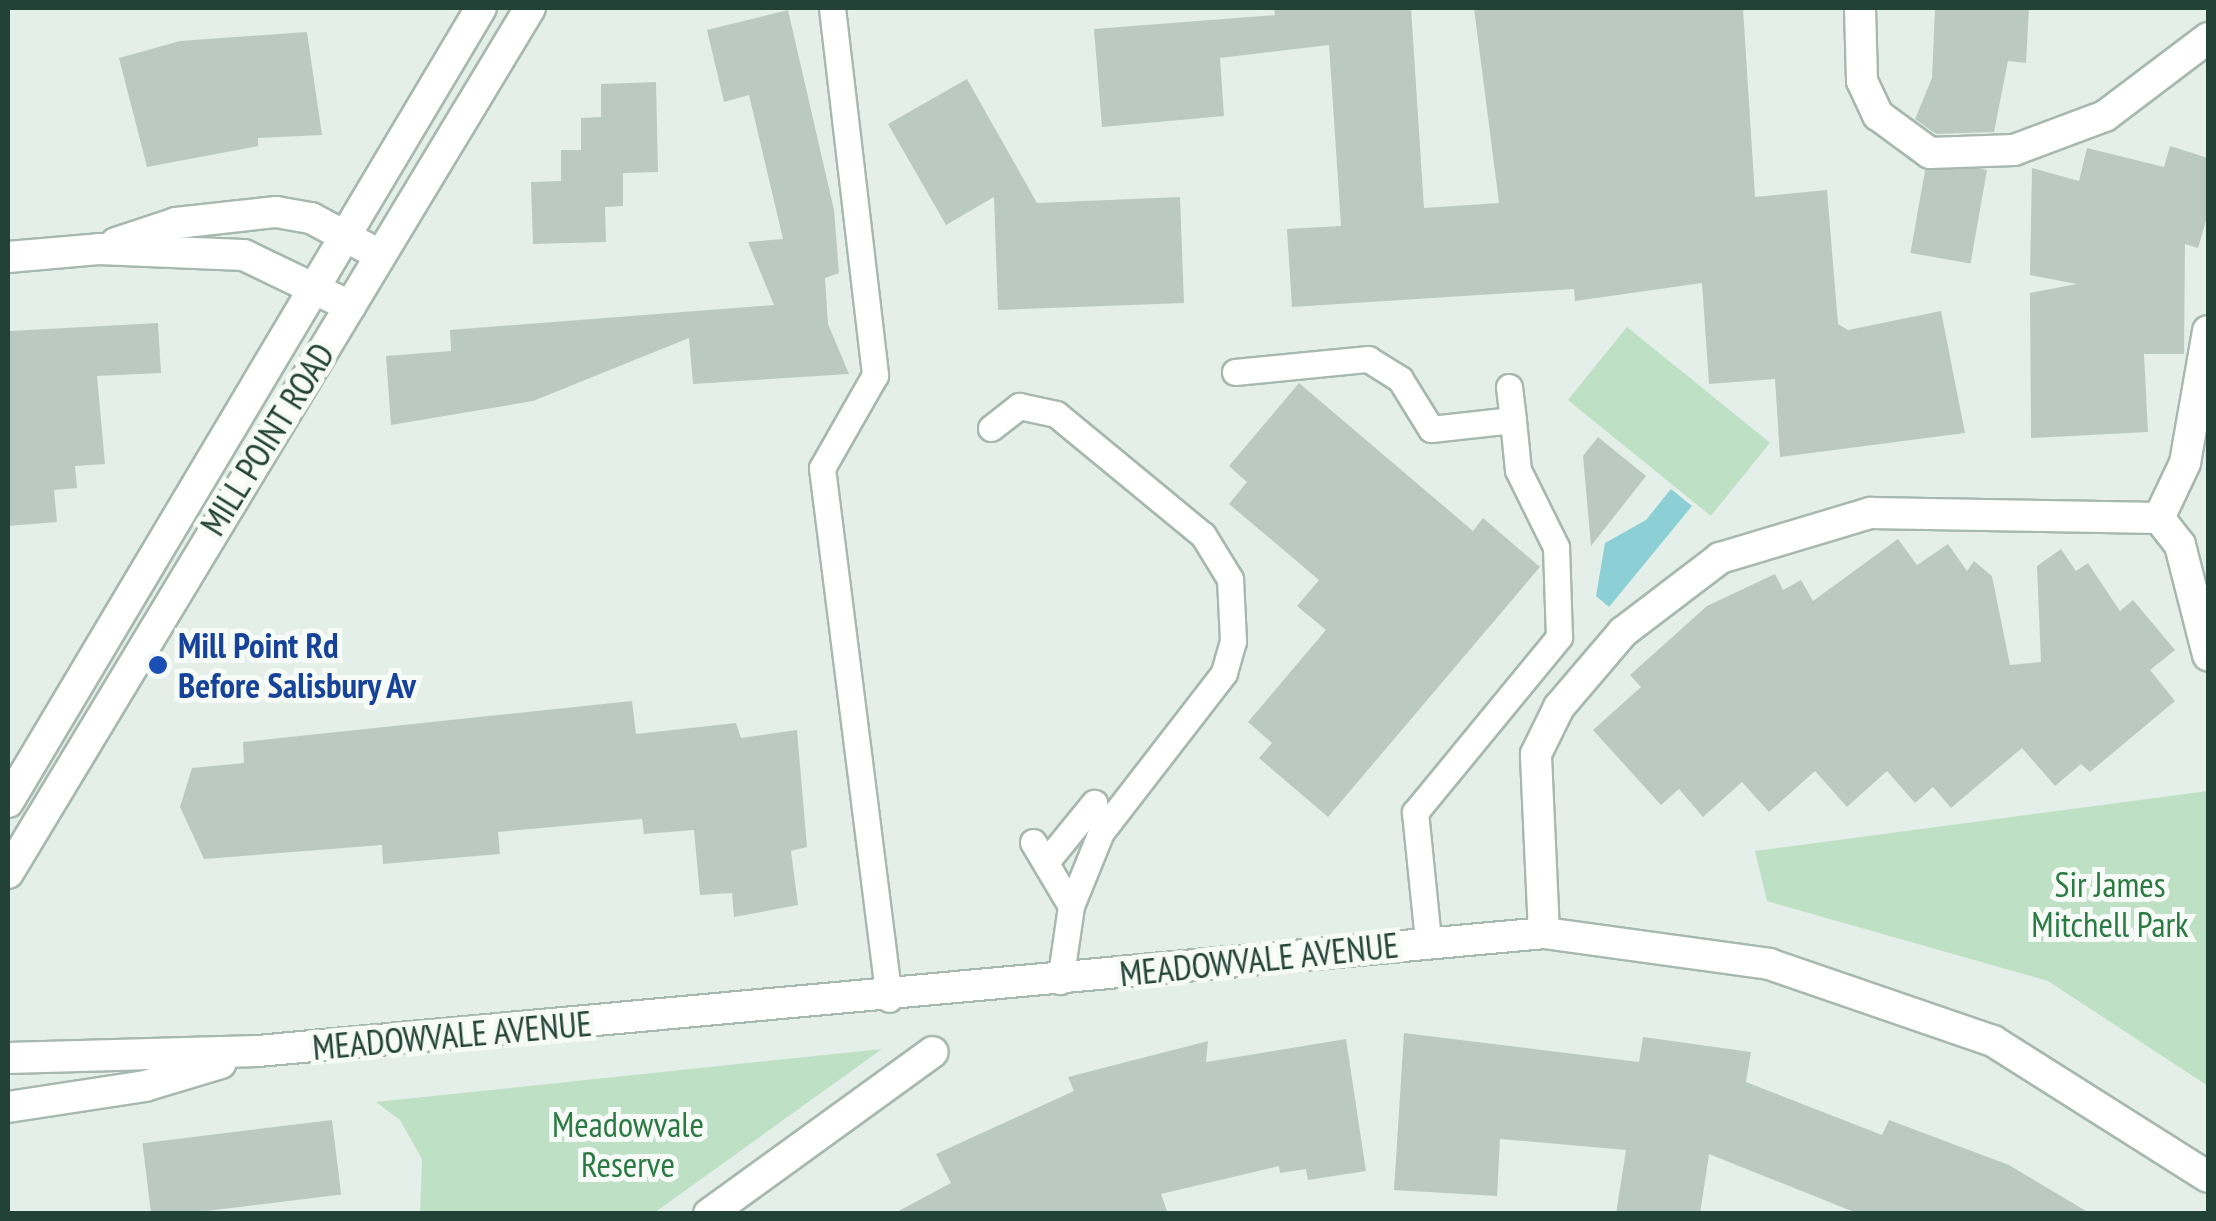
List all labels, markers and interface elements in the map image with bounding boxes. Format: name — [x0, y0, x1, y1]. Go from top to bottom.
street label: MILL POINT ROAD — [191, 334, 343, 544]
place label: Mill Point Rd Before Salisbury Av — [178, 624, 418, 706]
marker: Mill Point Rd Before Salisbury Av — [147, 654, 169, 676]
park label: Sir James Mitchell Park — [2031, 863, 2189, 945]
street label: MEADOWVALE AVENUE — [1117, 923, 1401, 995]
street label: MEADOWVALE AVENUE — [310, 1002, 594, 1068]
park label: Meadowvale Reserve — [552, 1103, 704, 1185]

